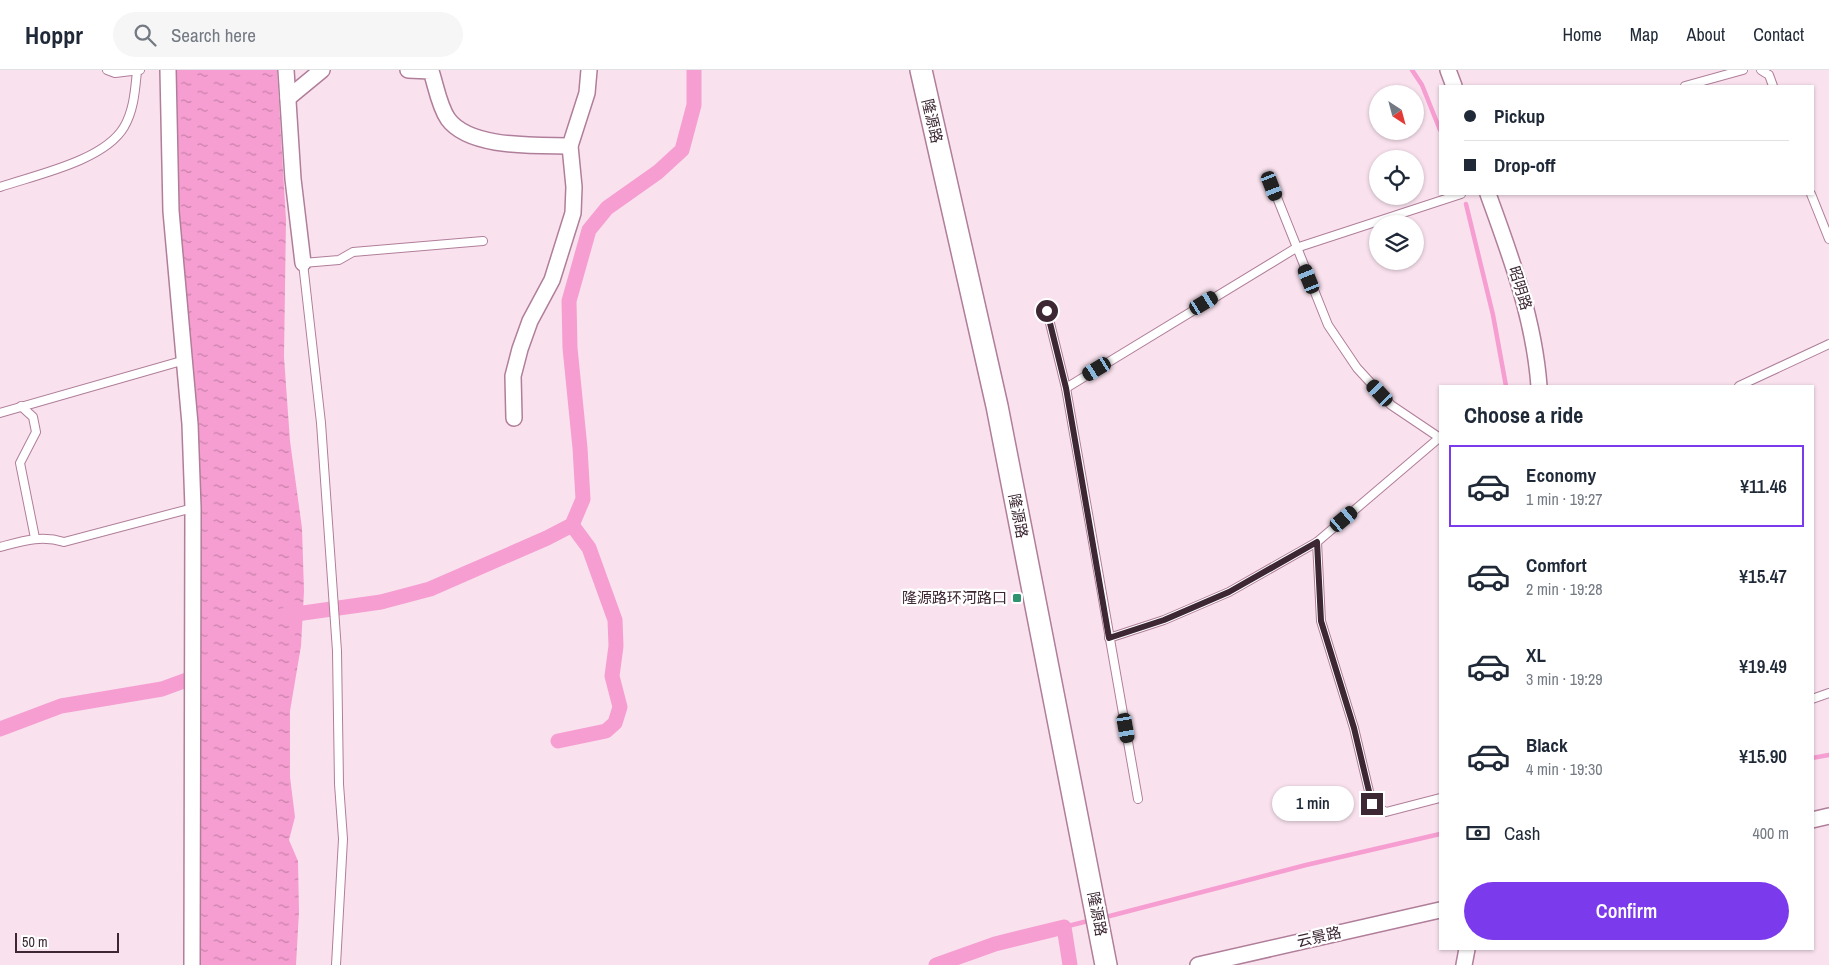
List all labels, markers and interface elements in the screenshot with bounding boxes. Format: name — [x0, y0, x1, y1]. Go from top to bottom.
search box — [113, 12, 463, 57]
text: Hoppr — [25, 19, 83, 51]
icon: search — [131, 21, 159, 49]
text: Search here — [171, 22, 256, 48]
text: Home — [1562, 22, 1602, 47]
text: Map — [1630, 22, 1659, 47]
text: About — [1687, 22, 1725, 47]
text: Contact — [1753, 22, 1804, 47]
north arrow — [1369, 85, 1424, 140]
map controls — [1369, 85, 1424, 270]
street label: 隆源路 — [917, 97, 948, 145]
text: Pickup — [1494, 103, 1545, 129]
button: locate — [1369, 150, 1424, 205]
text: Drop-off — [1494, 152, 1555, 178]
car — [1259, 169, 1284, 203]
button: layers — [1369, 215, 1424, 270]
car — [1296, 262, 1321, 296]
street label: 昭明路 — [1504, 263, 1537, 312]
car — [1187, 289, 1220, 317]
route start — [1036, 300, 1058, 322]
car — [1080, 355, 1113, 383]
car — [1364, 377, 1395, 409]
text: Choose a ride — [1464, 400, 1583, 430]
text: Economy — [1526, 462, 1596, 488]
icon: car — [1466, 464, 1511, 509]
text: ¥11.46 — [1740, 473, 1787, 499]
text: 1 min · 19:27 — [1526, 488, 1603, 510]
street label: 隆源路 — [1004, 492, 1033, 540]
car — [1327, 504, 1360, 534]
text: Comfort — [1526, 552, 1587, 578]
icon: car — [1466, 554, 1511, 599]
text: ¥15.47 — [1739, 563, 1787, 589]
text: 2 min · 19:28 — [1526, 578, 1603, 600]
place label: 隆源路环河路口 — [902, 587, 1007, 608]
marker: 隆源路环河路口 — [1011, 592, 1023, 604]
text: XL — [1526, 642, 1546, 668]
icon: car — [1466, 644, 1511, 689]
text: ¥19.49 — [1739, 653, 1787, 679]
text: 3 min · 19:29 — [1526, 668, 1603, 690]
car — [1116, 712, 1135, 744]
text: Black — [1526, 732, 1568, 758]
icon: car — [1466, 734, 1511, 779]
text: ¥15.90 — [1739, 743, 1787, 769]
text: 4 min · 19:30 — [1526, 758, 1603, 780]
callout: 1 min — [1272, 786, 1354, 822]
text: 1 min — [1296, 792, 1330, 814]
route end — [1361, 793, 1383, 815]
icon: cash — [1464, 819, 1492, 847]
text: Cash — [1504, 820, 1540, 846]
text: 400 m — [1753, 822, 1789, 844]
button: Confirm — [1464, 882, 1789, 940]
street label: 隆源路 — [1083, 890, 1112, 938]
street label: 云景路 — [1295, 921, 1343, 952]
scale bar — [15, 930, 119, 953]
text: 50 m — [22, 933, 48, 951]

